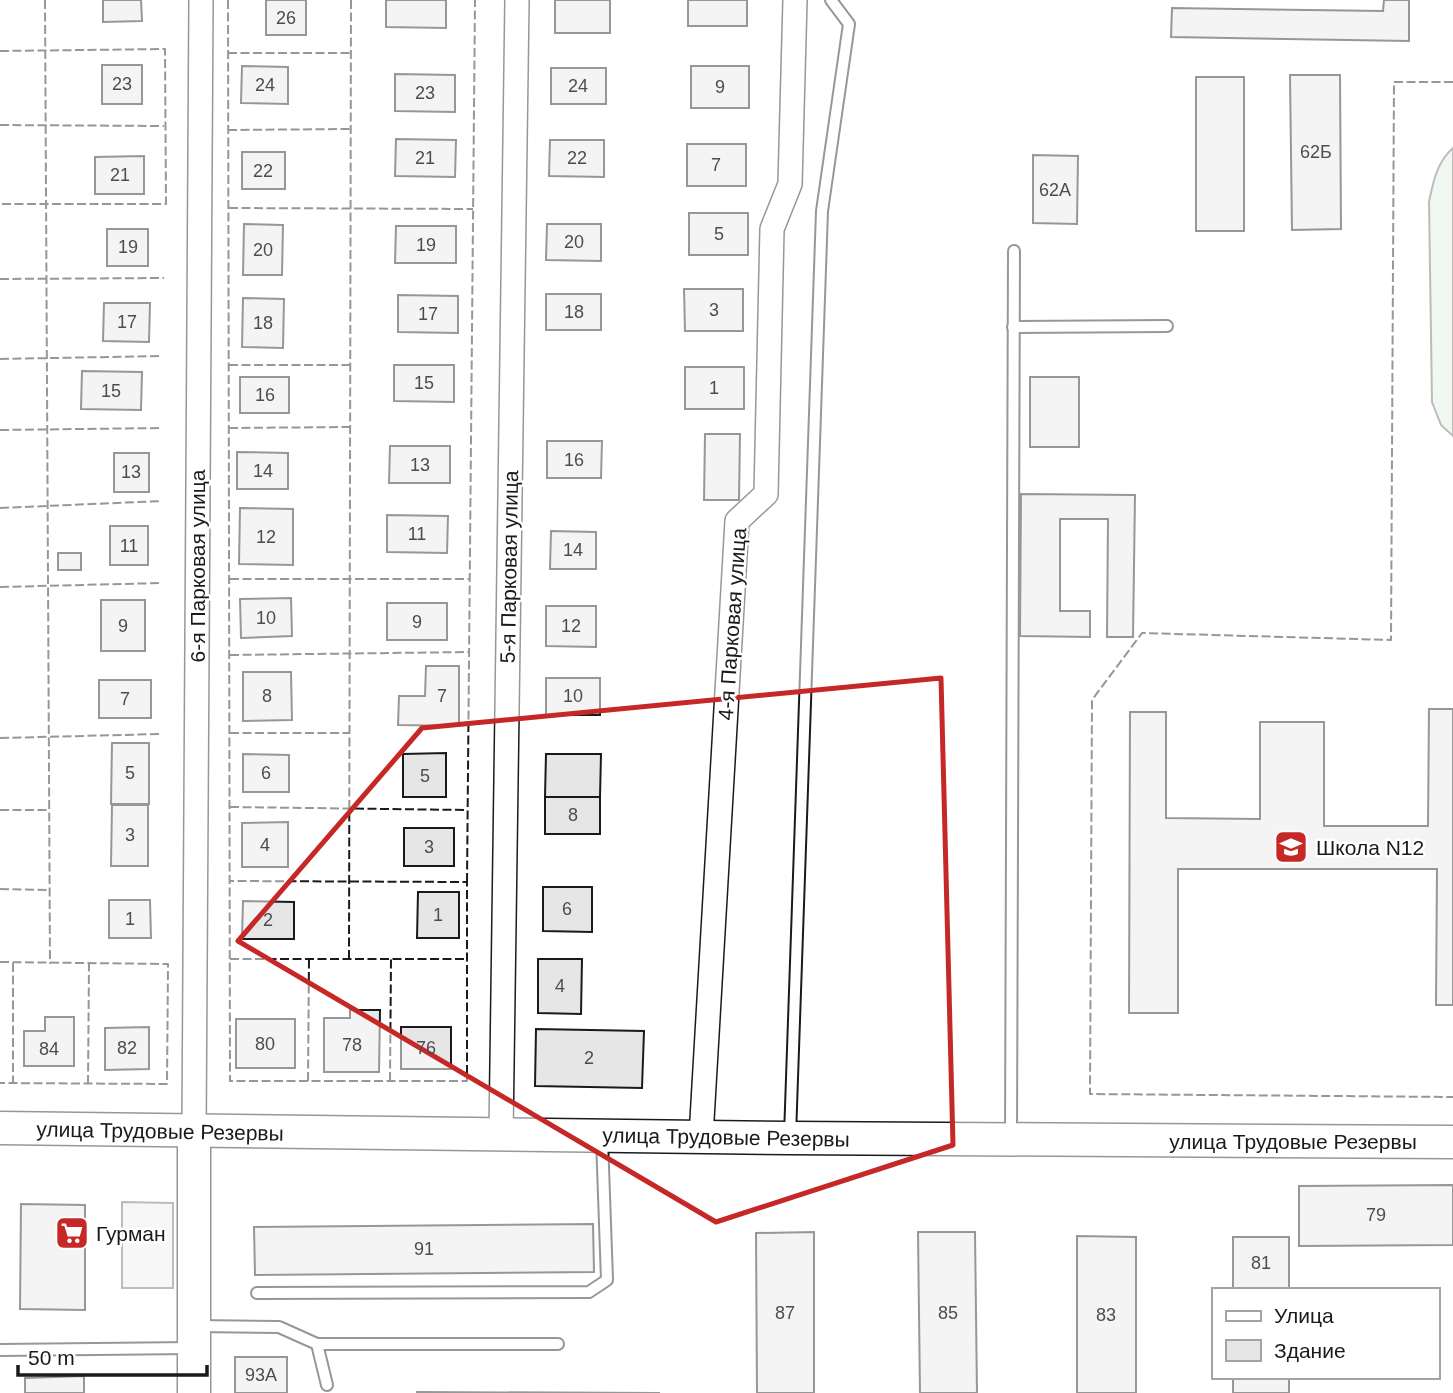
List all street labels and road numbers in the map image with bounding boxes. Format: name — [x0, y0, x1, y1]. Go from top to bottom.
street label: 6-я Парковая улица — [186, 469, 209, 662]
street label: 5-я Парковая улица — [496, 470, 522, 664]
street label: 4-я Парковая улица — [714, 527, 750, 721]
street label: улица Трудовые Резервы — [36, 1117, 284, 1145]
street label: улица Трудовые Резервы — [602, 1123, 850, 1151]
street label: улица Трудовые Резервы — [1169, 1130, 1417, 1153]

